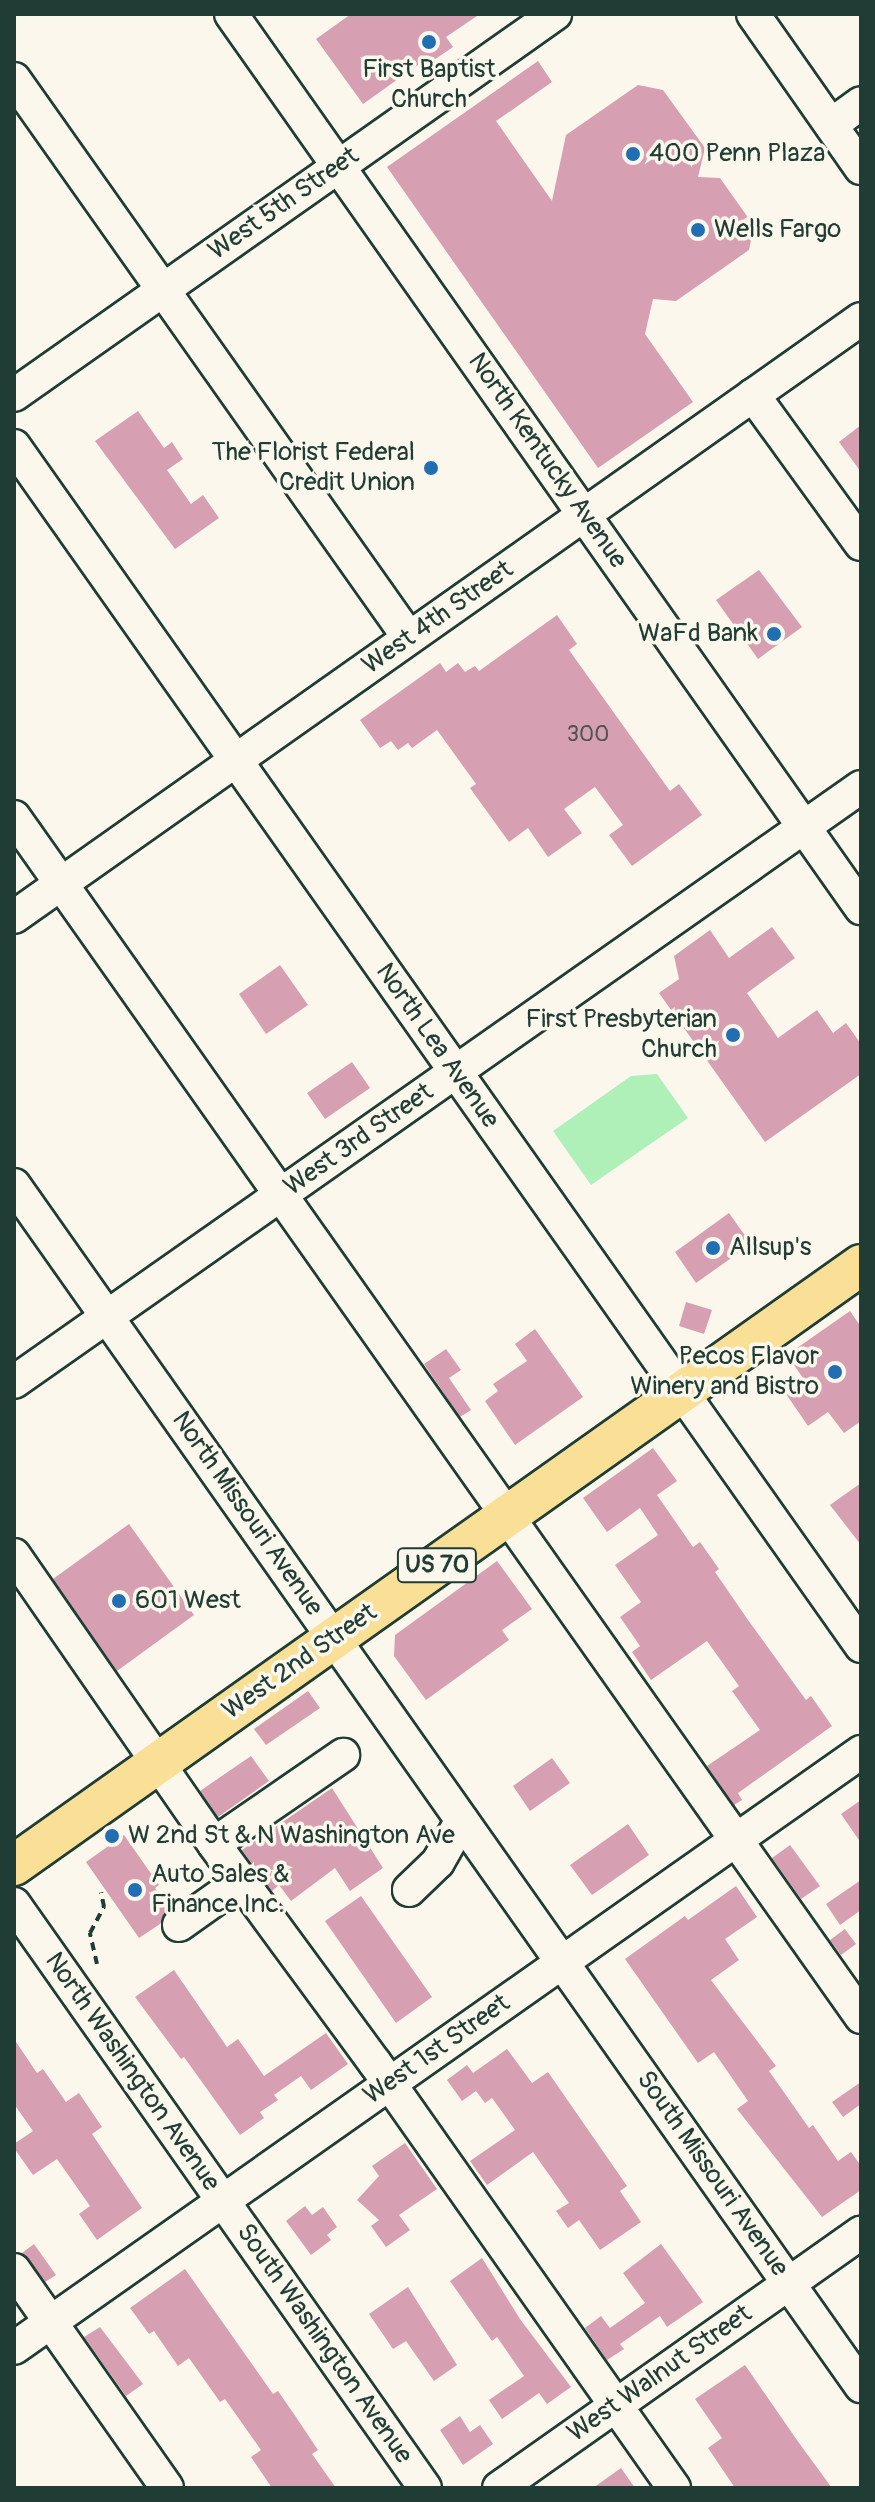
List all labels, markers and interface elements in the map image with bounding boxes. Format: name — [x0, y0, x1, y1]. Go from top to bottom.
marker: First Baptist Church — [420, 33, 438, 51]
place label: First Baptist Church — [362, 54, 496, 116]
place label: 400 Penn Plaza — [649, 138, 825, 170]
street label: West 5th Street — [203, 141, 365, 267]
marker: 400 Penn Plaza — [624, 145, 642, 163]
place label: Wells Fargo — [714, 214, 841, 246]
marker: Wells Fargo — [689, 221, 707, 239]
street label: North Kentucky Avenue — [461, 347, 633, 575]
place label: The Florist Federal Credit Union — [211, 437, 415, 498]
marker: The Florist Federal Credit Union — [422, 459, 440, 477]
street label: West 4th Street — [357, 555, 519, 681]
place label: WaFd Bank — [638, 618, 758, 650]
marker: WaFd Bank — [765, 625, 783, 643]
house number: 300 — [567, 722, 609, 748]
street label: North Lea Avenue — [369, 957, 505, 1135]
place label: First Presbyterian Church — [526, 1004, 717, 1066]
marker: First Presbyterian Church — [724, 1026, 742, 1044]
street label: West 3rd Street — [278, 1077, 440, 1203]
place label: Allsup's — [729, 1232, 811, 1264]
marker: Allsup's — [704, 1239, 722, 1257]
place label: Pecos Flavor Winery and Bistro — [630, 1341, 819, 1402]
marker: Pecos Flavor Winery and Bistro — [826, 1363, 844, 1381]
street label: North Missouri Avenue — [165, 1406, 329, 1622]
road number: US 70 — [395, 1545, 479, 1585]
place label: 601 West — [135, 1585, 241, 1617]
marker: 601 West — [110, 1592, 128, 1610]
street label: West 2nd Street — [217, 1597, 383, 1727]
place label: W 2nd St & N Washington Ave — [128, 1820, 455, 1852]
marker: W 2nd St & N Washington Ave — [103, 1827, 121, 1845]
place label: Auto Sales & Finance Inc. — [151, 1859, 290, 1920]
marker: Auto Sales & Finance Inc. — [126, 1881, 144, 1899]
street label: North Washington Avenue — [38, 1947, 226, 2197]
street label: West 1st Street — [358, 1988, 516, 2112]
street label: South Missouri Avenue — [629, 2065, 795, 2283]
street label: South Washington Avenue — [229, 2218, 419, 2470]
street label: West Walnut Street — [562, 2299, 758, 2449]

